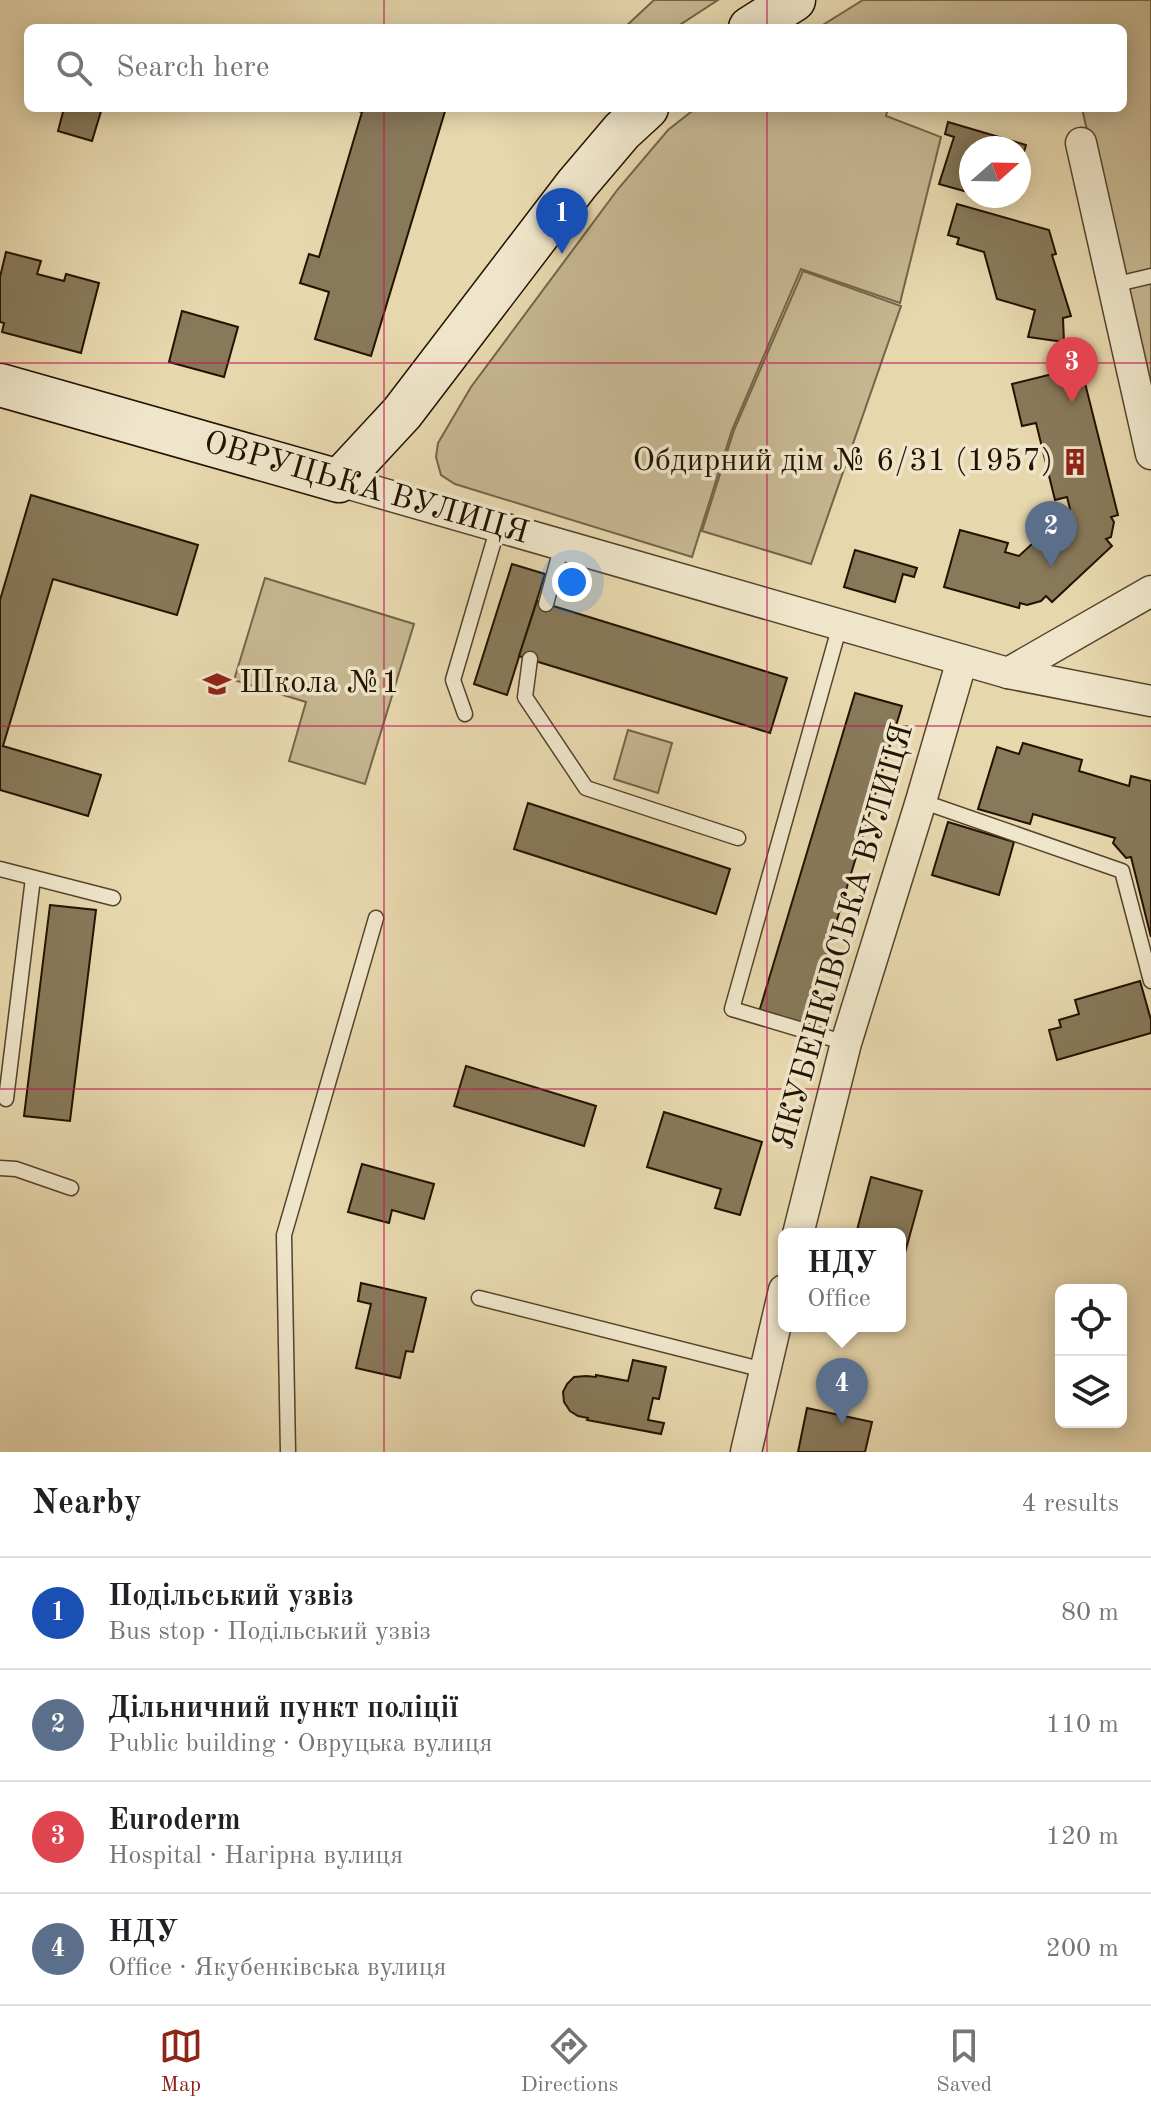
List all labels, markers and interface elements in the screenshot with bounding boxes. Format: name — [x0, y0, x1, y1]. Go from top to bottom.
search box — [24, 24, 1127, 112]
icon: search — [52, 46, 96, 90]
text: Search here — [116, 53, 270, 83]
north arrow — [959, 136, 1031, 208]
pin: 1 — [536, 188, 588, 254]
pin: 3 — [1046, 337, 1098, 403]
street label: ОВРУЦЬКА ВУЛИЦЯ — [200, 427, 532, 551]
place label: Обдирний дім № 6/31 (1957) — [633, 446, 1053, 478]
building icon: Обдирний дім № 6/31 (1957) — [1060, 447, 1090, 477]
pin: 2 — [1025, 501, 1077, 567]
your location — [552, 562, 592, 602]
place label: Школа №1 — [239, 668, 400, 700]
school or university icon: Школа №1 — [202, 669, 232, 699]
street label: ЯКУБЕНКІВСЬКА ВУЛИЦЯ — [768, 721, 920, 1153]
popup — [778, 1228, 906, 1332]
text: НДУ — [807, 1249, 877, 1279]
map controls — [1055, 1284, 1127, 1428]
button: locate — [1055, 1284, 1127, 1356]
text: Office — [807, 1286, 871, 1312]
button: layers — [1055, 1356, 1127, 1428]
pin: 4 — [816, 1358, 868, 1424]
text: Nearby — [32, 1487, 142, 1521]
text: 4 results — [1021, 1491, 1119, 1517]
text: Подільський узвіз — [108, 1582, 354, 1612]
text: 1 — [50, 1600, 66, 1626]
text: 80 m — [1061, 1600, 1119, 1626]
text: Bus stop · Подільський узвіз — [108, 1619, 431, 1645]
text: Дільничний пункт поліції — [108, 1694, 458, 1724]
text: 2 — [50, 1712, 66, 1738]
text: 110 m — [1046, 1712, 1119, 1738]
text: Public building · Овруцька вулиця — [108, 1731, 492, 1757]
text: Euroderm — [108, 1806, 241, 1836]
text: 3 — [50, 1824, 66, 1850]
text: 120 m — [1046, 1824, 1119, 1850]
text: Hospital · Нагірна вулиця — [108, 1843, 403, 1869]
text: НДУ — [108, 1918, 178, 1948]
text: 4 — [50, 1936, 66, 1962]
text: 200 m — [1046, 1936, 1119, 1962]
text: Office · Якубенківська вулиця — [108, 1955, 447, 1981]
tab: Map — [159, 2024, 203, 2099]
tab: Directions — [521, 2024, 618, 2099]
tab: Saved — [936, 2024, 992, 2099]

